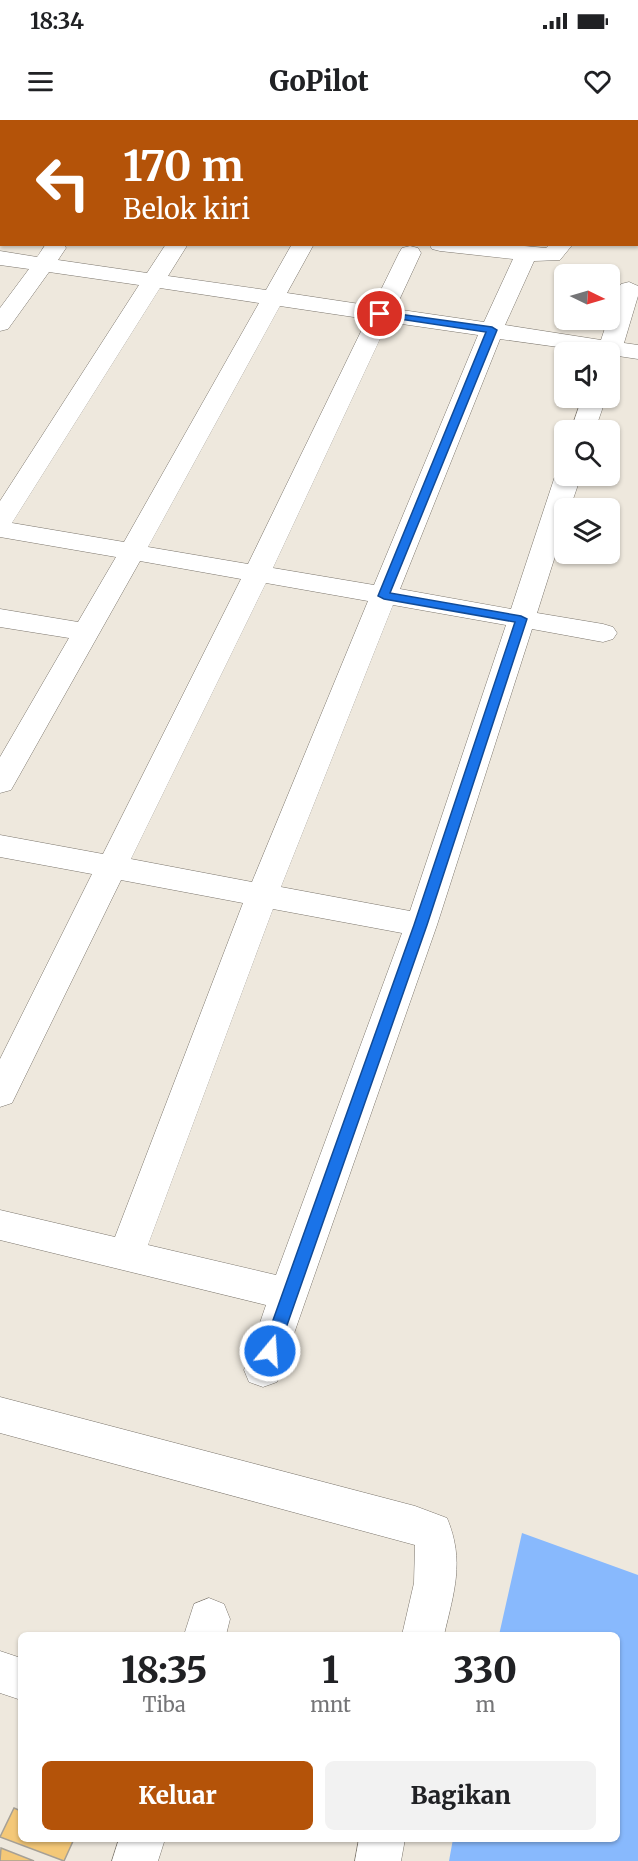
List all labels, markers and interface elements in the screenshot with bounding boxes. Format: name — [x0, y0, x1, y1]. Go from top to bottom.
text: 18:34 — [30, 7, 84, 35]
text: GoPilot — [269, 64, 369, 98]
icon: menu — [24, 65, 57, 98]
icon: heart — [581, 65, 614, 98]
text: 170 m — [123, 140, 244, 192]
icon: left — [24, 144, 102, 222]
text: Belok kiri — [123, 192, 250, 226]
north arrow — [554, 264, 620, 330]
map controls — [554, 264, 620, 564]
pin — [354, 288, 405, 339]
icon: arrive — [363, 297, 396, 330]
button: sound — [554, 342, 620, 408]
button: search — [554, 420, 620, 486]
button: layers — [554, 498, 620, 564]
position arrow — [238, 1319, 302, 1383]
text: 18:35 — [121, 1648, 207, 1693]
text: 1 — [322, 1648, 339, 1693]
text: 330 — [454, 1648, 517, 1693]
text: Tiba — [142, 1692, 186, 1717]
text: mnt — [310, 1692, 351, 1717]
text: m — [475, 1692, 495, 1717]
button: Keluar — [42, 1761, 313, 1830]
button: Bagikan — [325, 1761, 596, 1830]

